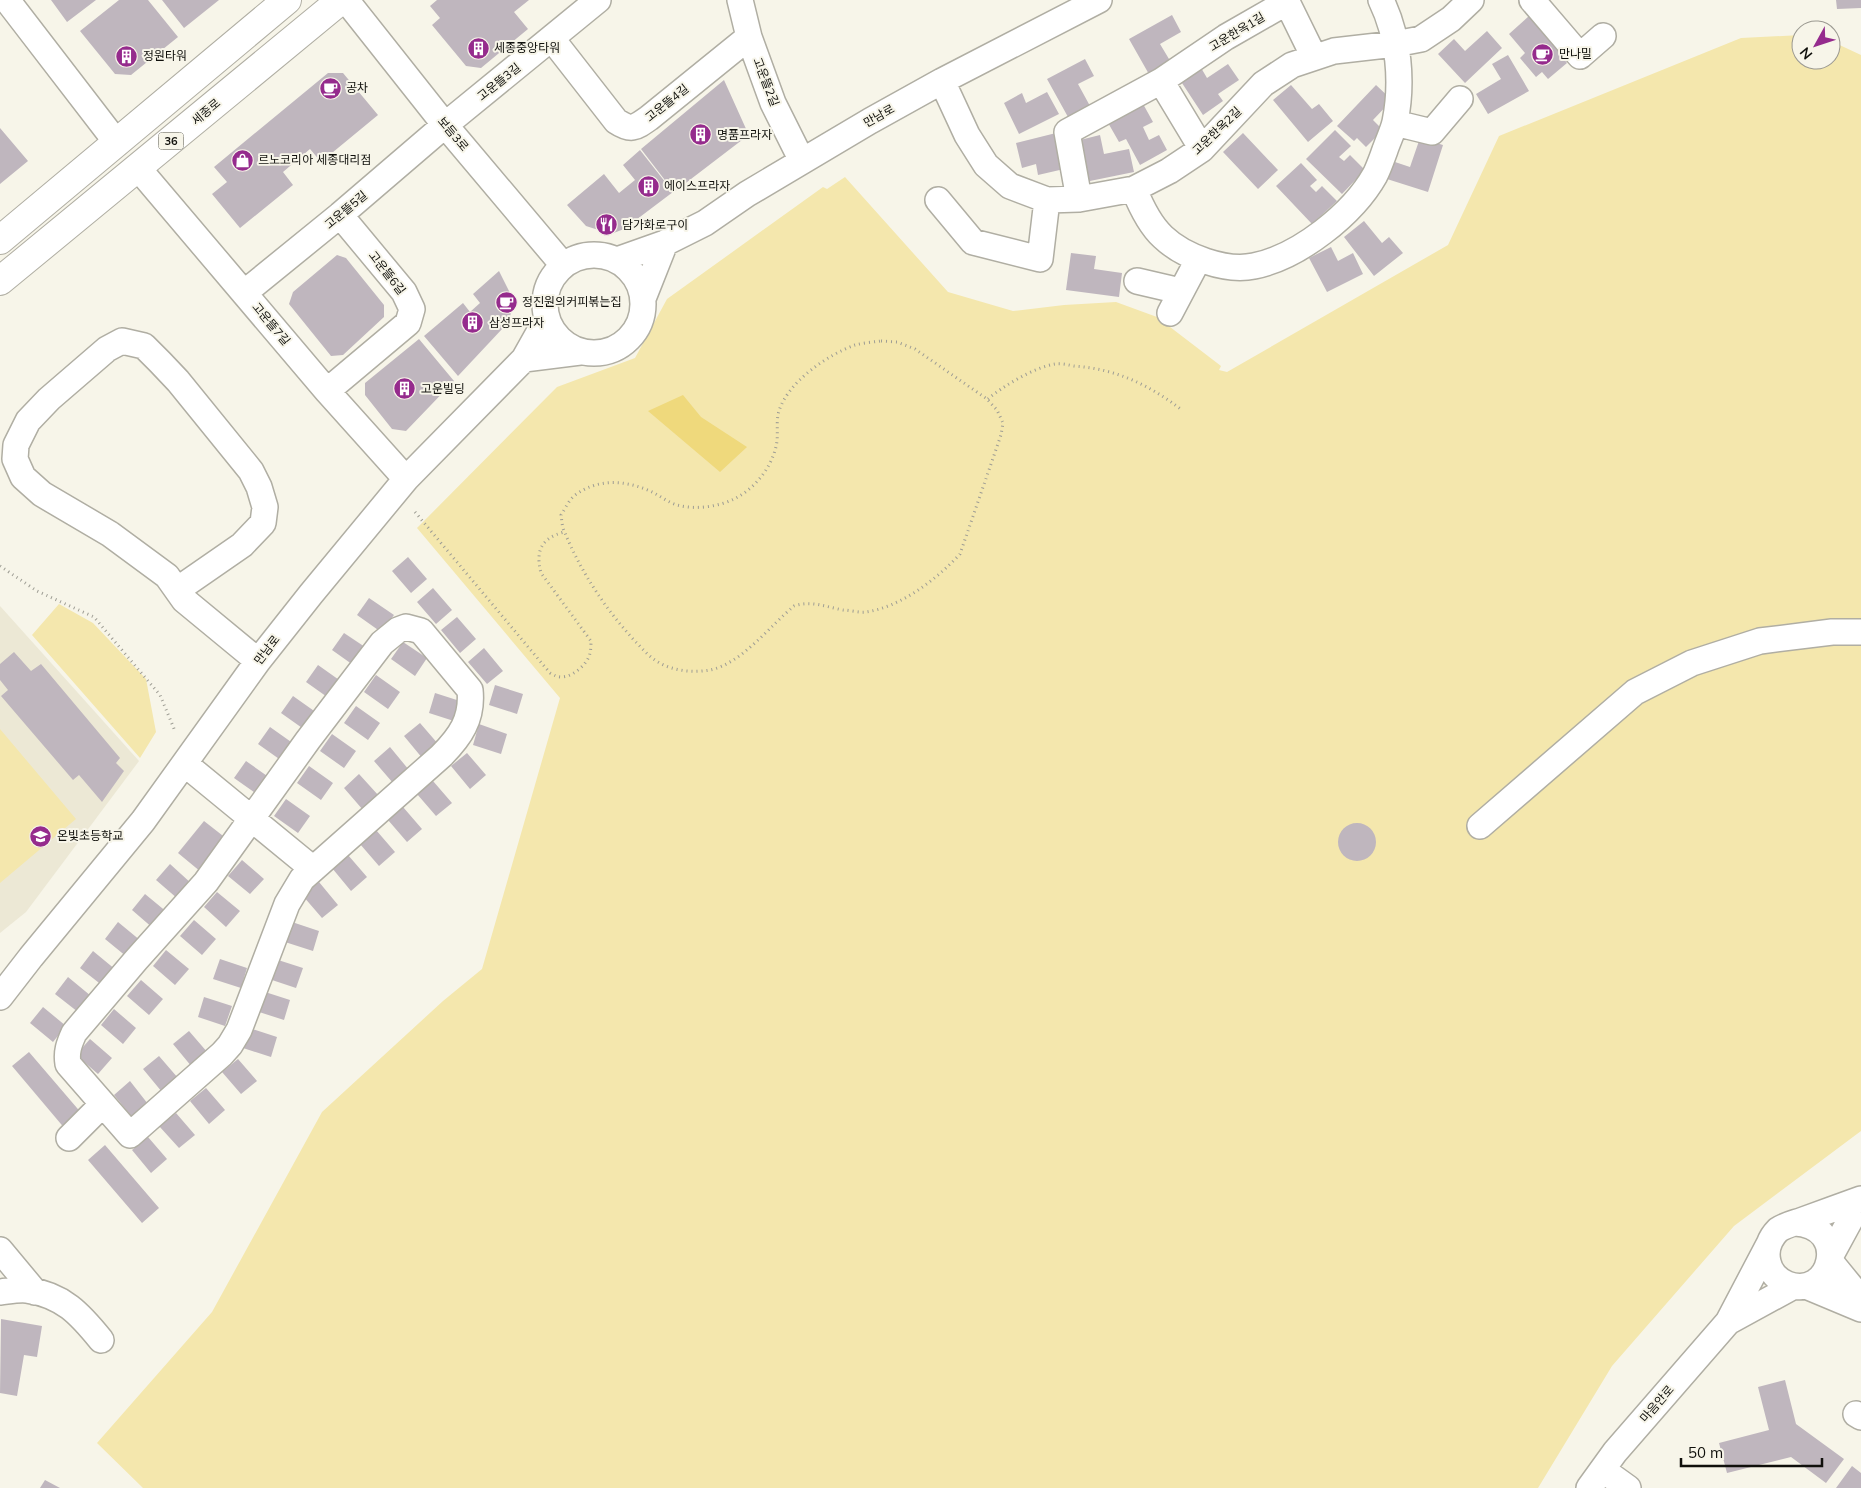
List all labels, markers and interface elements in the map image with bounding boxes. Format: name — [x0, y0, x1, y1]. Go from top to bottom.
street label: 고운한옥1길 — [1206, 9, 1267, 54]
north arrow — [1791, 20, 1841, 70]
building icon: 세종중앙타워 — [466, 36, 490, 60]
place label: 세종중앙타워 — [494, 40, 560, 55]
cafe icon: 만나밀 — [1531, 42, 1555, 66]
building icon: 정원타워 — [115, 44, 139, 68]
text: N — [1796, 44, 1816, 63]
place label: 만나밀 — [1559, 46, 1592, 61]
place label: 정원타워 — [143, 48, 187, 63]
street label: 고운뜰2길 — [750, 55, 783, 108]
street label: 고운뜰3길 — [474, 60, 523, 104]
cafe icon: 공차 — [318, 76, 342, 100]
place label: 공차 — [346, 80, 368, 95]
street label: 고운뜰4길 — [642, 81, 691, 125]
street label: 세종로 — [188, 95, 223, 128]
street label: 만남로 — [861, 101, 897, 130]
street label: 고운한옥2길 — [1189, 104, 1244, 158]
street label: 보듬3로 — [435, 113, 472, 154]
building icon: 명품프라자 — [689, 123, 713, 147]
place label: 명품프라자 — [717, 127, 772, 142]
road number: 36 — [158, 132, 184, 150]
shop icon: 르노코리아 세종대리점 — [230, 148, 254, 172]
place label: 르노코리아 세종대리점 — [258, 152, 372, 167]
building icon: 에이스프라자 — [636, 174, 660, 198]
place label: 에이스프라자 — [664, 178, 730, 193]
street label: 고운뜰5길 — [321, 187, 370, 232]
restaurant icon: 담가화로구이 — [594, 213, 618, 237]
place label: 담가화로구이 — [622, 217, 688, 232]
street label: 고운뜰6길 — [366, 248, 409, 298]
cafe icon: 정진원의커피볶는집 — [494, 290, 518, 314]
place label: 정진원의커피볶는집 — [522, 294, 621, 309]
street label: 고운뜰7길 — [249, 299, 294, 348]
building icon: 삼성프라자 — [461, 311, 485, 335]
place label: 삼성프라자 — [489, 315, 544, 330]
building icon: 고운빌딩 — [393, 377, 417, 401]
place label: 고운빌딩 — [421, 381, 465, 396]
street label: 만남로 — [250, 632, 283, 667]
school or university icon: 온빛초등학교 — [29, 824, 53, 848]
place label: 온빛초등학교 — [57, 828, 123, 843]
street label: 마음안로 — [1636, 1382, 1677, 1425]
scale bar — [1681, 1436, 1822, 1468]
text: 50 m — [1688, 1443, 1723, 1462]

